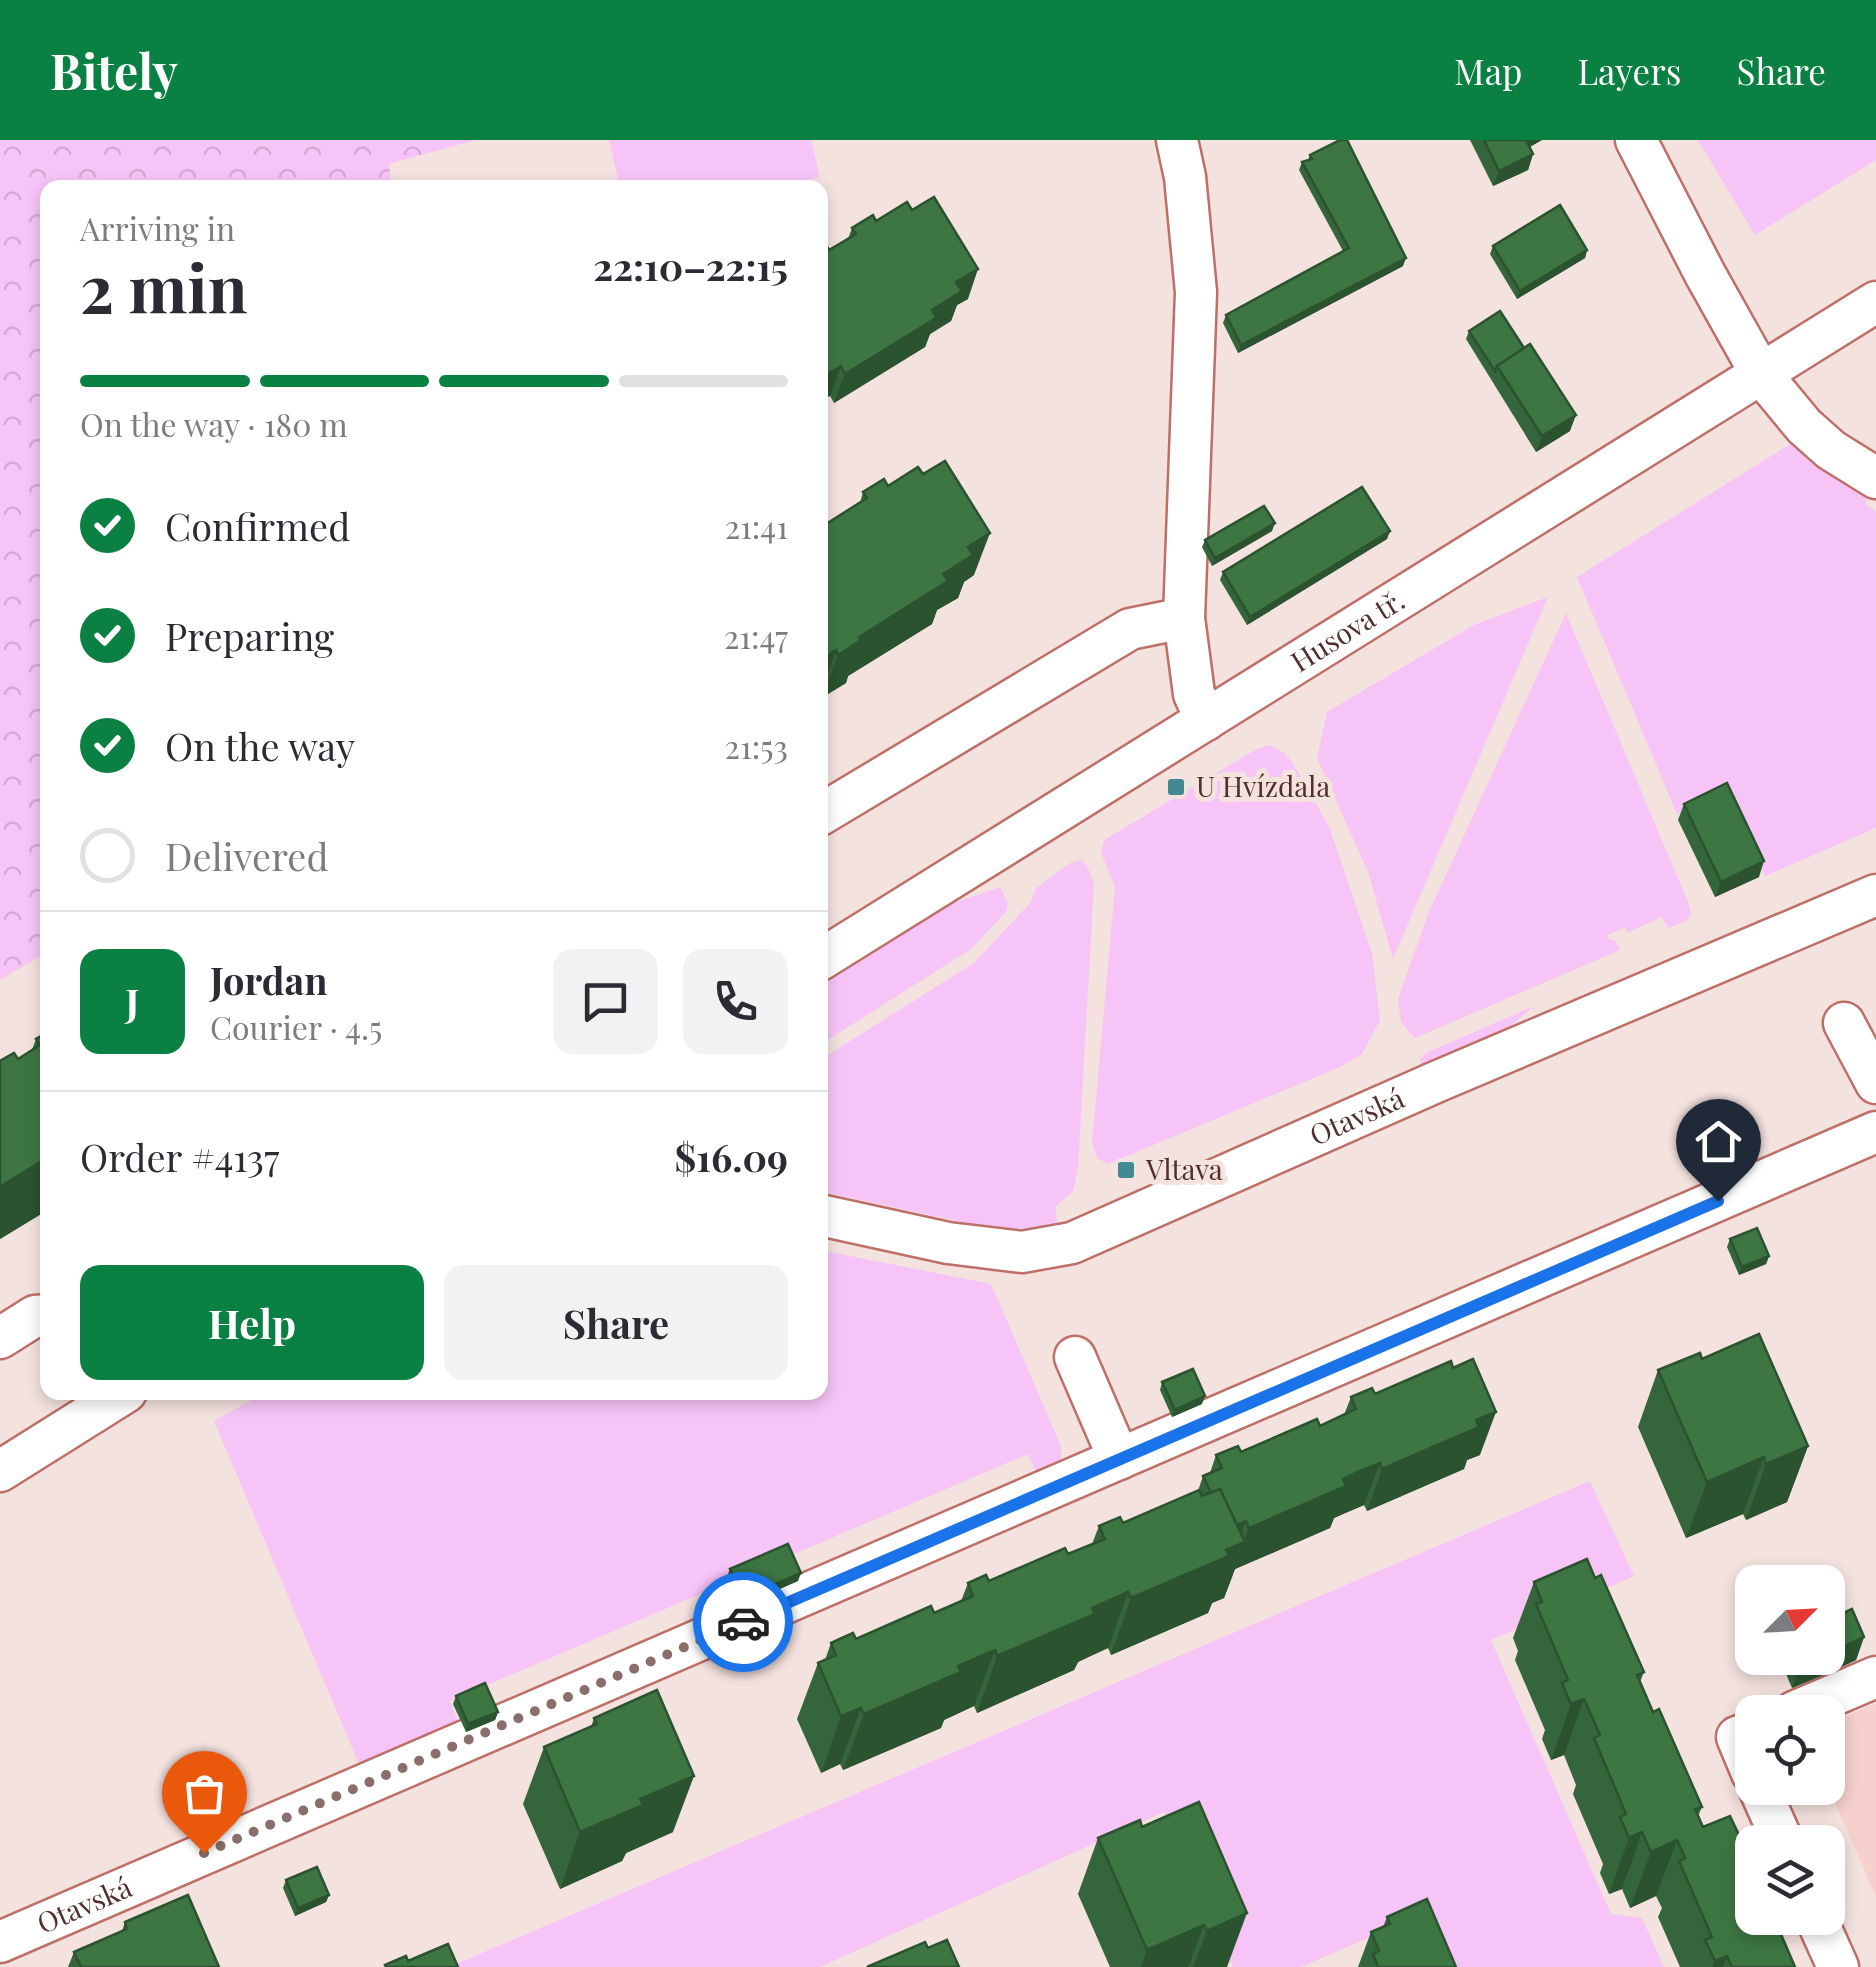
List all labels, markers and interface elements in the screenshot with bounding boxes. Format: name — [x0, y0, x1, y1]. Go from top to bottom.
text: Bitely — [50, 38, 178, 102]
text: Map — [1454, 47, 1522, 94]
text: Layers — [1577, 47, 1682, 94]
text: Share — [1737, 47, 1826, 94]
text: Arriving in — [80, 206, 235, 249]
text: 22:10–22:15 — [593, 240, 788, 291]
text: 2 min — [80, 243, 248, 329]
text: On the way · 180 m — [80, 402, 348, 445]
icon: check — [80, 498, 135, 553]
text: Confirmed — [165, 500, 350, 551]
text: 21:41 — [725, 504, 788, 547]
street label: Husova tř. — [1283, 580, 1411, 679]
icon: check — [80, 608, 135, 663]
text: Preparing — [165, 610, 334, 661]
text: 21:47 — [724, 614, 788, 657]
icon: check — [80, 718, 135, 773]
text: On the way — [165, 720, 355, 771]
text: 21:53 — [725, 724, 788, 767]
place label: U Hvízdala — [1196, 767, 1330, 804]
marker: U Hvízdala — [1165, 776, 1187, 798]
text: Delivered — [165, 830, 329, 881]
button: chat — [553, 949, 658, 1054]
button: phone — [683, 949, 788, 1054]
text: Jordan — [210, 954, 328, 1005]
text: J — [126, 976, 139, 1027]
text: Courier · 4.5 — [210, 1005, 382, 1048]
street label: Otavská — [1303, 1078, 1409, 1153]
pin — [1676, 1099, 1761, 1202]
icon: home — [1691, 1114, 1746, 1169]
text: Order #4137 — [80, 1131, 279, 1182]
text: $16.09 — [675, 1131, 788, 1182]
place label: Vltava — [1145, 1150, 1223, 1187]
marker: Vltava — [1115, 1159, 1137, 1181]
button: Help — [80, 1265, 424, 1380]
button: Share — [444, 1265, 788, 1380]
north arrow — [1735, 1565, 1845, 1675]
map controls — [1735, 1565, 1845, 1935]
courier — [693, 1572, 793, 1672]
icon: car — [716, 1595, 771, 1650]
button: locate — [1735, 1695, 1845, 1805]
pin — [162, 1751, 247, 1854]
icon: bag — [177, 1766, 232, 1821]
button: layers — [1735, 1825, 1845, 1935]
street label: Otavská — [31, 1867, 137, 1941]

